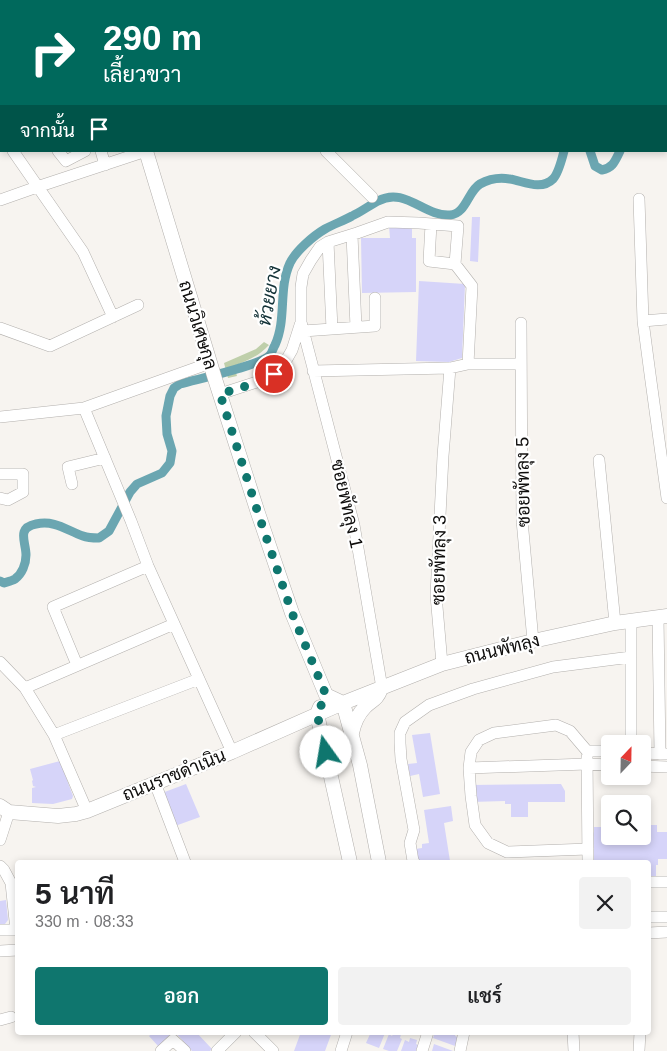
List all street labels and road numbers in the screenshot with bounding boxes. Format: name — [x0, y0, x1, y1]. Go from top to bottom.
street label: ถนนวิเศษกุล — [173, 278, 222, 373]
street label: ซอยพัทลุง 5 — [511, 437, 536, 527]
street label: ซอยพัทลุง 1 — [325, 458, 368, 551]
street label: ซอยพัทลุง 3 — [427, 515, 452, 605]
street label: ถนนพัทลุง — [462, 629, 542, 670]
street label: ถนนราชดำเนิน — [119, 744, 229, 805]

